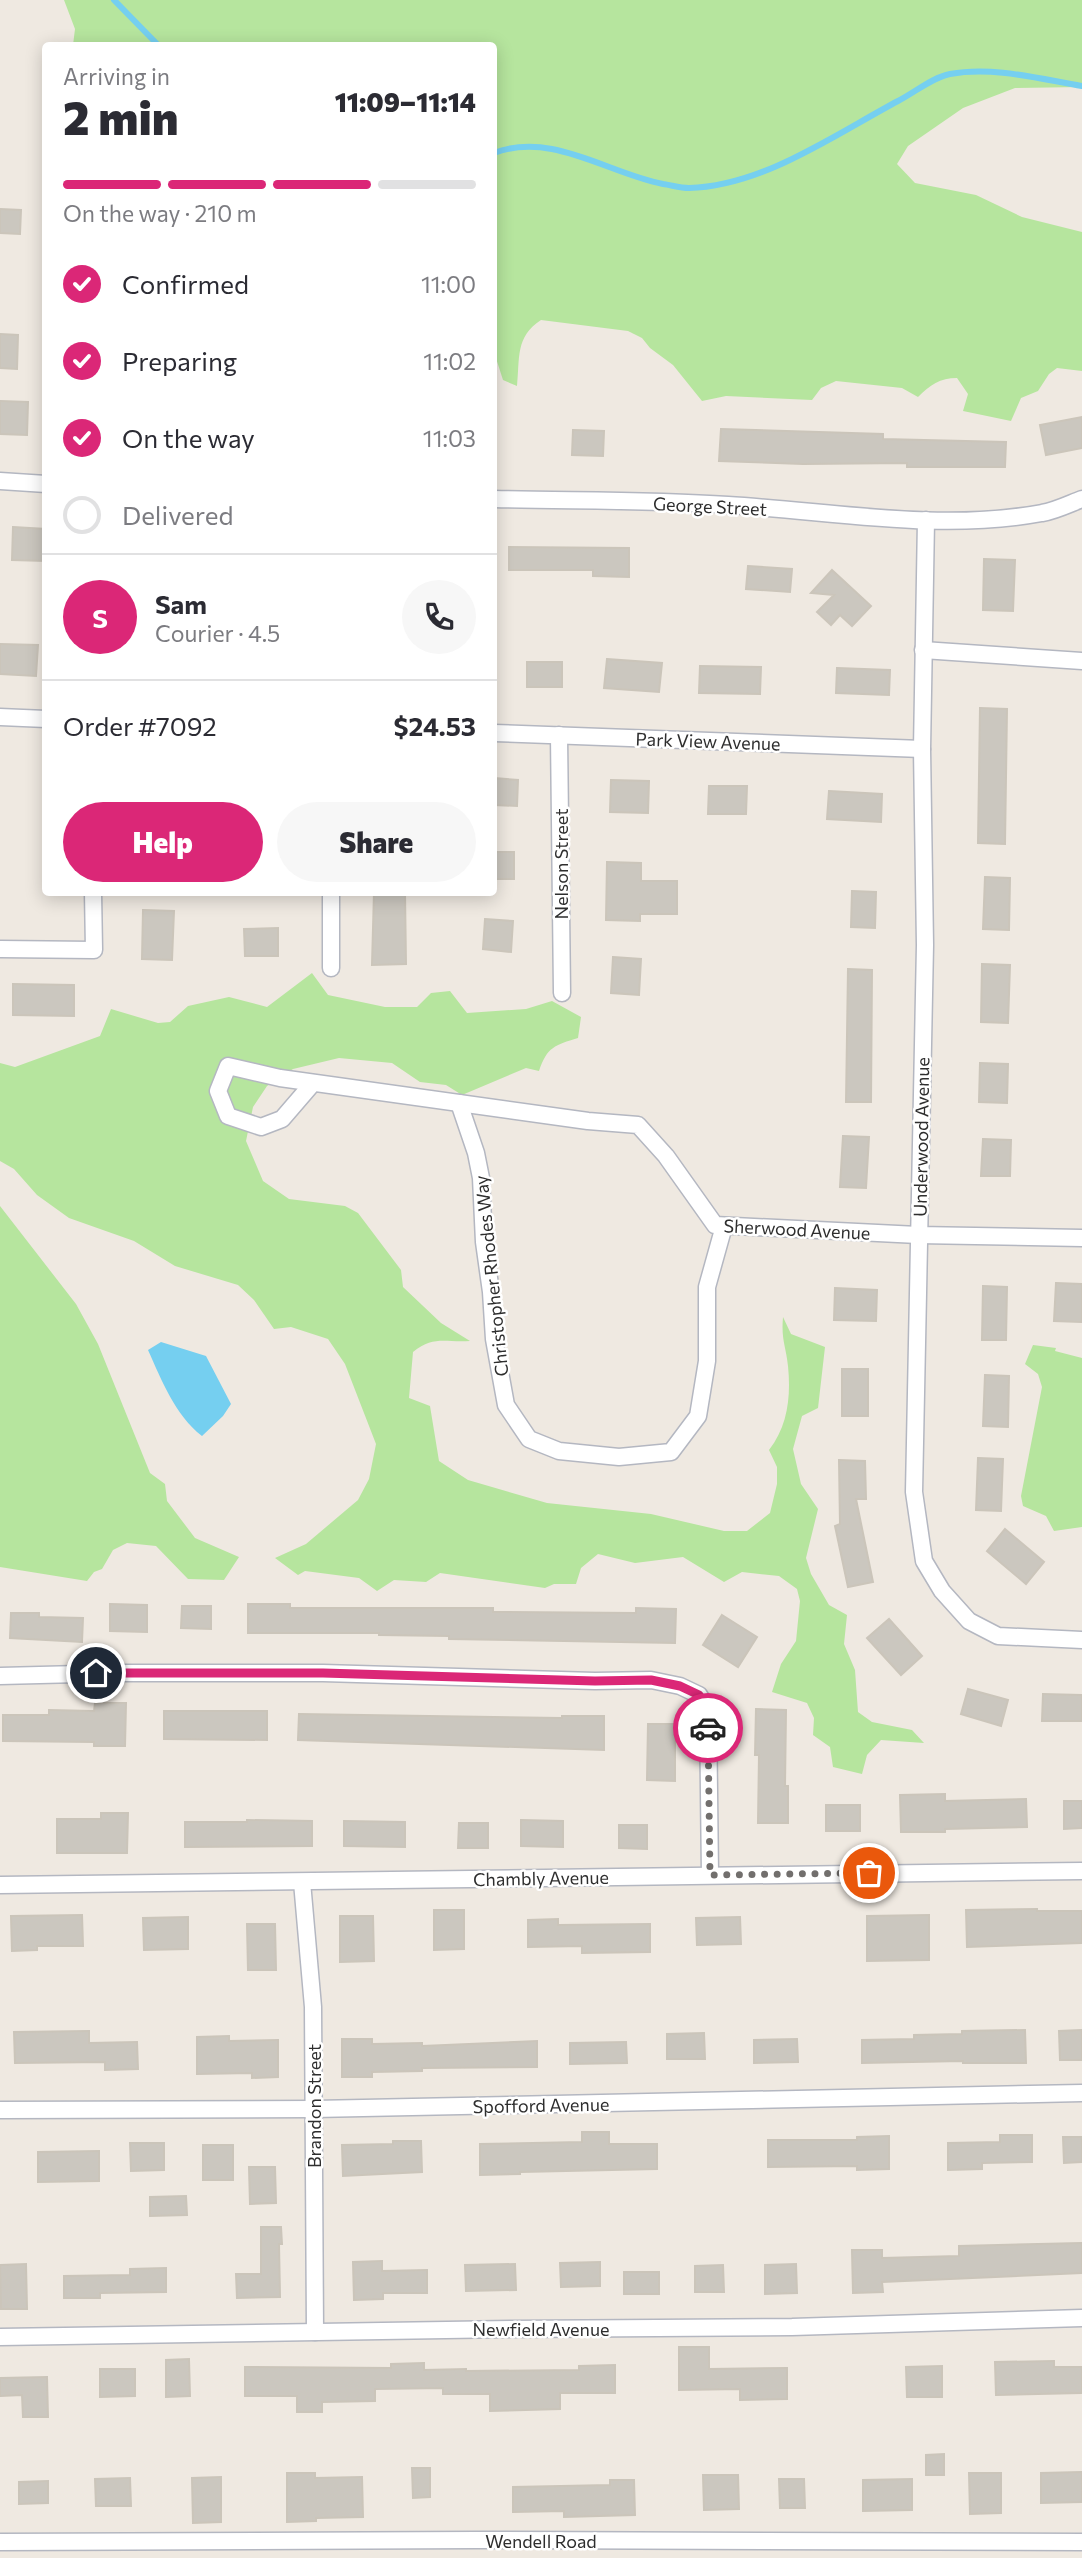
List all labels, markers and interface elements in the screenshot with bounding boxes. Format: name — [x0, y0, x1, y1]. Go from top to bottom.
text: Arriving in — [63, 62, 170, 90]
text: 11:09–11:14 — [335, 86, 476, 117]
text: 2 min — [63, 88, 179, 144]
text: On the way · 210 m — [63, 199, 257, 227]
icon: check — [63, 265, 101, 303]
text: Confirmed — [122, 268, 249, 299]
text: 11:00 — [421, 270, 476, 298]
icon: check — [63, 342, 101, 380]
text: Preparing — [122, 345, 237, 376]
text: 11:02 — [423, 347, 476, 375]
icon: check — [63, 419, 101, 457]
text: On the way — [122, 422, 255, 453]
text: 11:03 — [423, 424, 476, 452]
street label: George Street — [652, 492, 768, 520]
text: Delivered — [122, 499, 233, 530]
button: phone — [402, 580, 476, 654]
text: Sam — [155, 588, 207, 619]
text: S — [92, 602, 108, 633]
text: Courier · 4.5 — [155, 619, 280, 647]
text: Order #7092 — [63, 710, 217, 741]
text: $24.53 — [394, 710, 476, 741]
street label: Park View Avenue — [635, 727, 781, 755]
button: Help — [63, 802, 263, 882]
button: Share — [277, 802, 476, 882]
street label: Nelson Street — [550, 808, 572, 920]
street label: Underwood Avenue — [909, 1057, 933, 1217]
street label: Christopher Rhodes Way — [469, 1174, 513, 1378]
street label: Sherwood Avenue — [723, 1214, 871, 1244]
pin — [66, 1643, 126, 1703]
icon: home — [77, 1654, 115, 1692]
courier — [673, 1693, 743, 1763]
icon: car — [689, 1709, 727, 1747]
pin — [839, 1843, 899, 1903]
icon: bag — [850, 1854, 888, 1892]
street label: Chambly Avenue — [473, 1866, 609, 1890]
street label: Brandon Street — [303, 2044, 325, 2168]
street label: Spofford Avenue — [472, 2093, 610, 2117]
street label: Newfield Avenue — [473, 2318, 609, 2340]
street label: Wendell Road — [485, 2530, 597, 2552]

